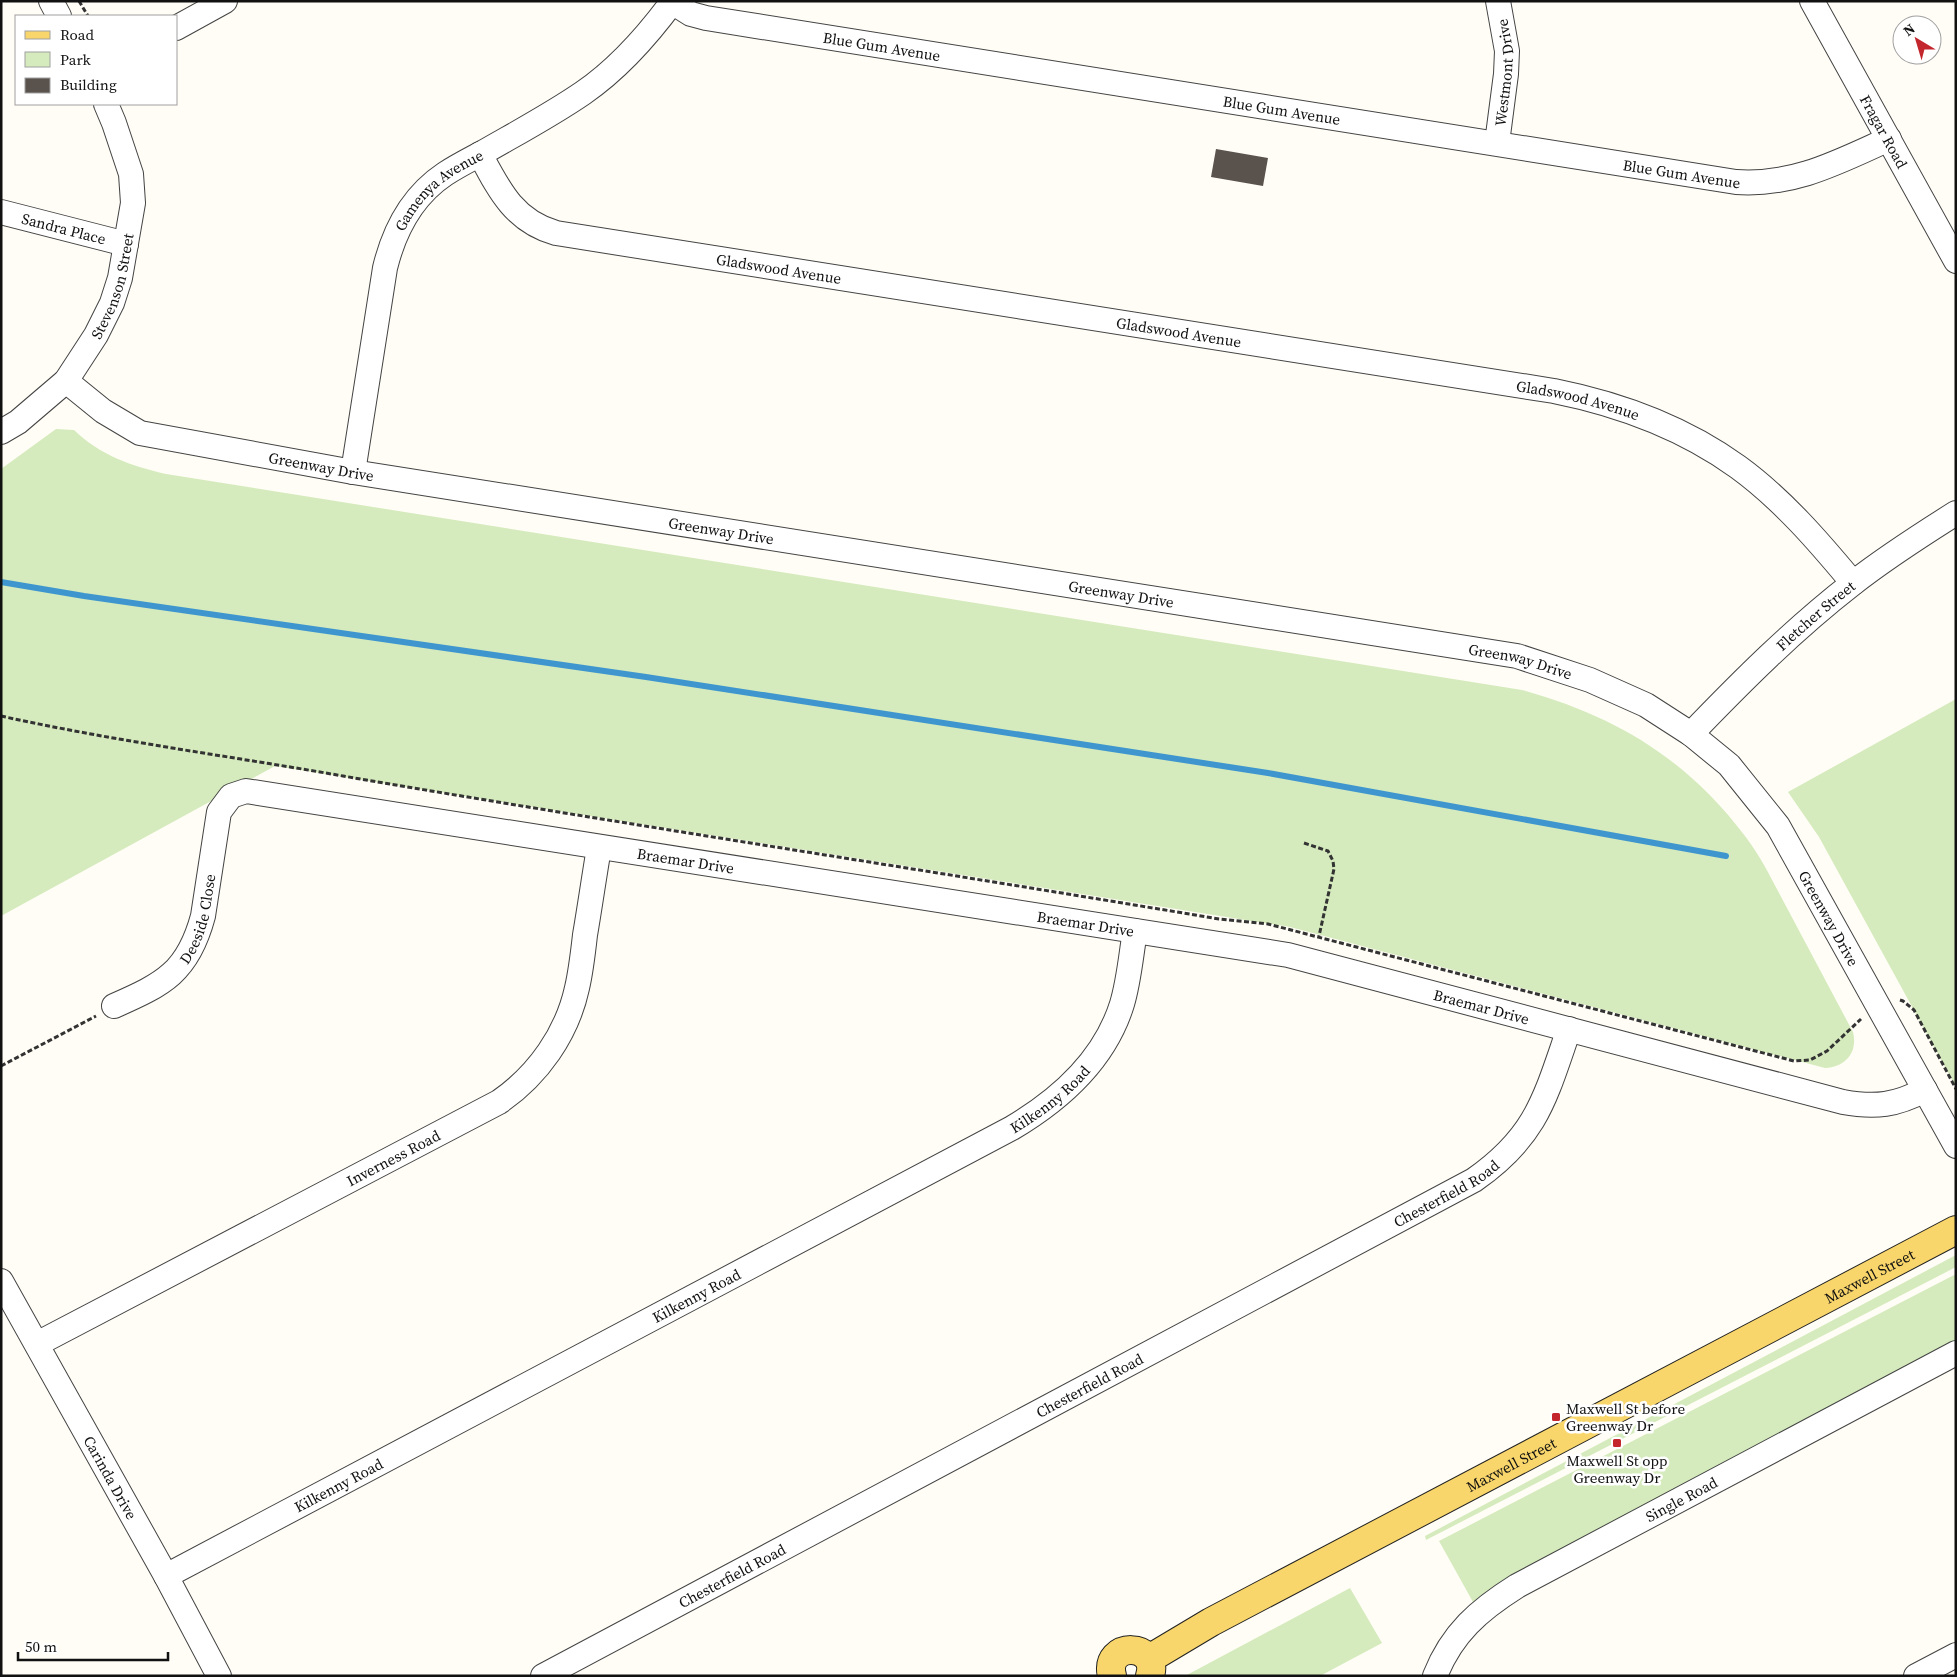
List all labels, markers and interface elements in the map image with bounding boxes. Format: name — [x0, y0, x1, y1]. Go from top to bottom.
legend — [15, 15, 178, 105]
north arrow — [1892, 15, 1942, 65]
street label: Westmont Drive — [1489, 17, 1518, 127]
text: N — [1899, 19, 1919, 41]
text: Road — [60, 24, 94, 45]
street label: Blue Gum Avenue — [822, 26, 942, 66]
text: Park — [60, 49, 92, 70]
text: Building — [60, 74, 117, 95]
street label: Blue Gum Avenue — [1222, 90, 1342, 129]
street label: Fragar Road — [1855, 91, 1913, 172]
street label: Gamenya Avenue — [389, 144, 487, 234]
street label: Blue Gum Avenue — [1621, 154, 1741, 193]
street label: Sandra Place — [20, 207, 109, 249]
street label: Stevenson Street — [85, 231, 138, 342]
street label: Gladswood Avenue — [715, 248, 843, 289]
street label: Gladswood Avenue — [1115, 311, 1243, 352]
street label: Gladswood Avenue — [1515, 375, 1643, 425]
street label: Greenway Drive — [267, 446, 376, 486]
street label: Greenway Drive — [667, 512, 776, 549]
street label: Greenway Drive — [1067, 575, 1176, 612]
street label: Fletcher Street — [1771, 575, 1859, 655]
street label: Greenway Drive — [1467, 638, 1575, 684]
street label: Braemar Drive — [636, 842, 736, 878]
street label: Greenway Drive — [1794, 866, 1864, 970]
street label: Deeside Close — [174, 872, 220, 968]
street label: Braemar Drive — [1036, 905, 1136, 941]
street label: Braemar Drive — [1431, 984, 1532, 1029]
street label: Kilkenny Road — [1006, 1060, 1095, 1138]
street label: Inverness Road — [343, 1124, 444, 1191]
street label: Chesterfield Road — [1389, 1154, 1504, 1232]
street label: Maxwell Street — [1821, 1243, 1918, 1308]
street label: Kilkenny Road — [648, 1263, 745, 1327]
street label: Chesterfield Road — [1032, 1348, 1147, 1422]
place label: Maxwell St before Greenway Dr — [1566, 1398, 1685, 1436]
marker: Maxwell St before Greenway Dr — [1550, 1411, 1562, 1423]
street label: Carinda Drive — [79, 1432, 143, 1523]
street label: Maxwell Street — [1462, 1432, 1560, 1497]
marker: Maxwell St opp Greenway Dr — [1611, 1437, 1623, 1449]
place label: Maxwell St opp Greenway Dr — [1566, 1450, 1668, 1488]
street label: Kilkenny Road — [290, 1452, 387, 1517]
street label: Single Road — [1642, 1471, 1721, 1527]
street label: Chesterfield Road — [675, 1538, 790, 1613]
scale bar — [18, 1630, 168, 1662]
text: 50 m — [25, 1636, 57, 1657]

